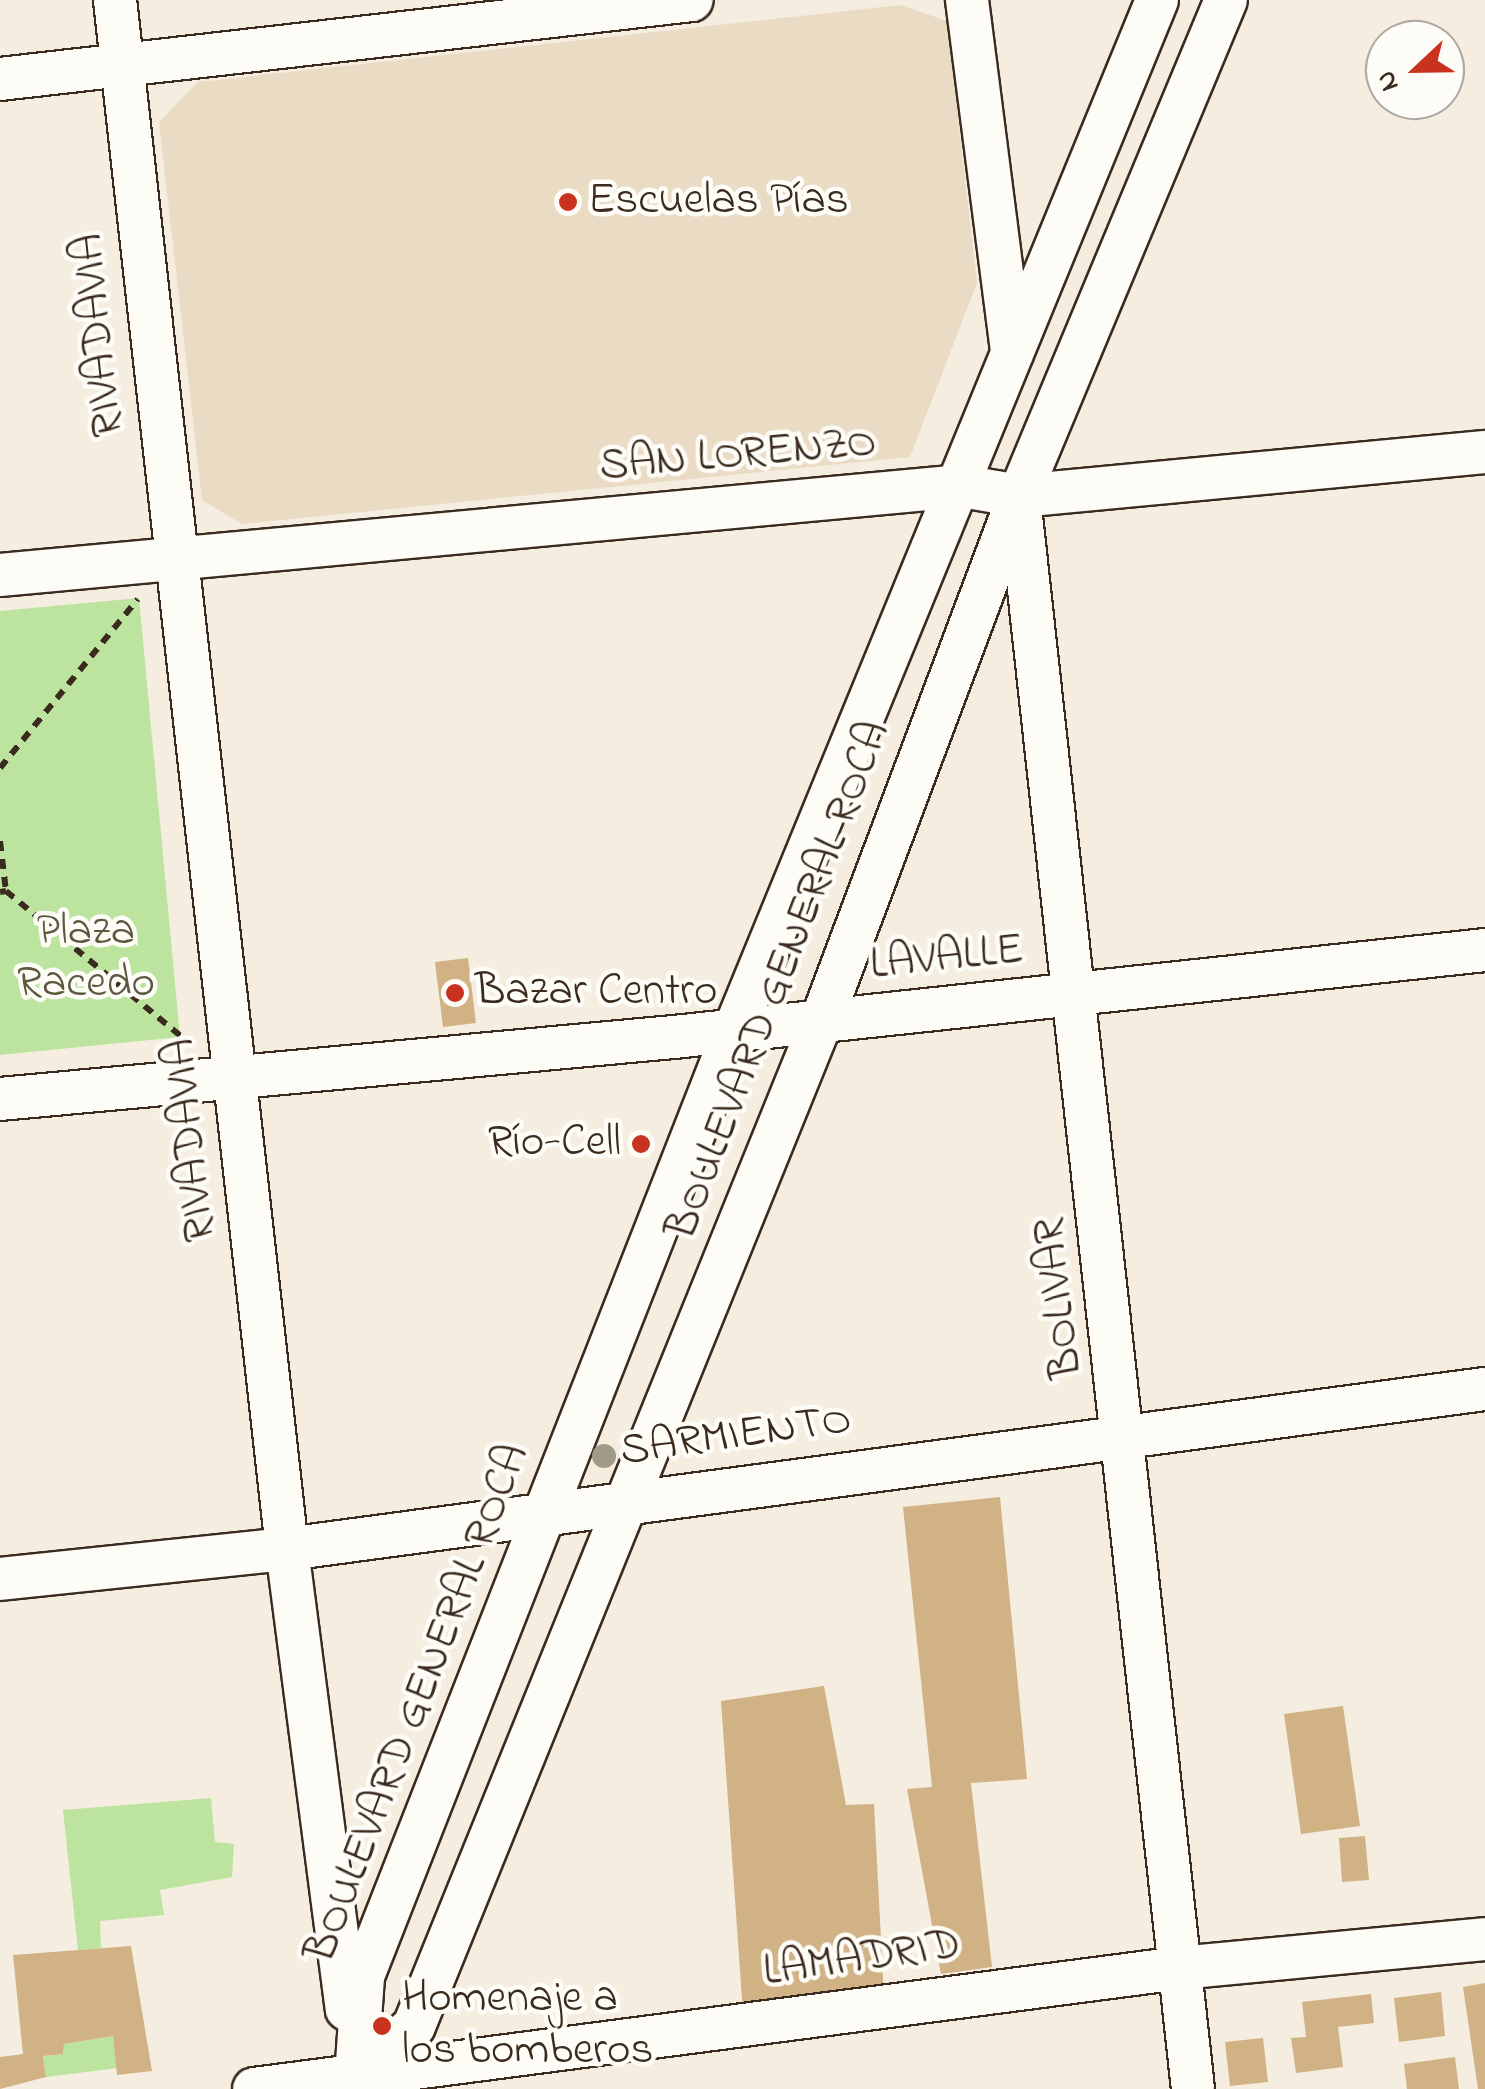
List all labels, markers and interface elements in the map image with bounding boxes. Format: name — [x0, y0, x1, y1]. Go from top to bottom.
north arrow — [1365, 20, 1465, 120]
text: N — [1366, 64, 1411, 97]
place label: Escuelas Pías — [588, 175, 849, 229]
marker: Escuelas Pías — [557, 191, 579, 213]
street label: RIVADAVIA — [62, 230, 138, 440]
street label: SAN LORENZO — [597, 417, 879, 495]
street label: BOULEVARD GENERAL ROCA — [656, 714, 904, 1248]
park label: Plaza Racedo — [17, 906, 155, 1012]
street label: LAVALLE — [868, 924, 1026, 994]
place label: Bazar Centro — [475, 966, 717, 1020]
marker: Bazar Centro — [444, 982, 466, 1004]
street label: RIVADAVIA — [154, 1035, 230, 1245]
place label: Río-Cell — [488, 1117, 621, 1171]
marker: Río-Cell — [630, 1133, 652, 1155]
street label: BOLIVAR — [1023, 1215, 1097, 1381]
street label: SARMIENTO — [617, 1394, 855, 1480]
street label: BOULEVARD GENERAL ROCA — [295, 1437, 543, 1971]
street label: LAMADRID — [760, 1919, 964, 2001]
place label: Homenaje a los bomberos — [402, 1973, 653, 2079]
marker: Homenaje a los bomberos — [371, 2015, 393, 2037]

